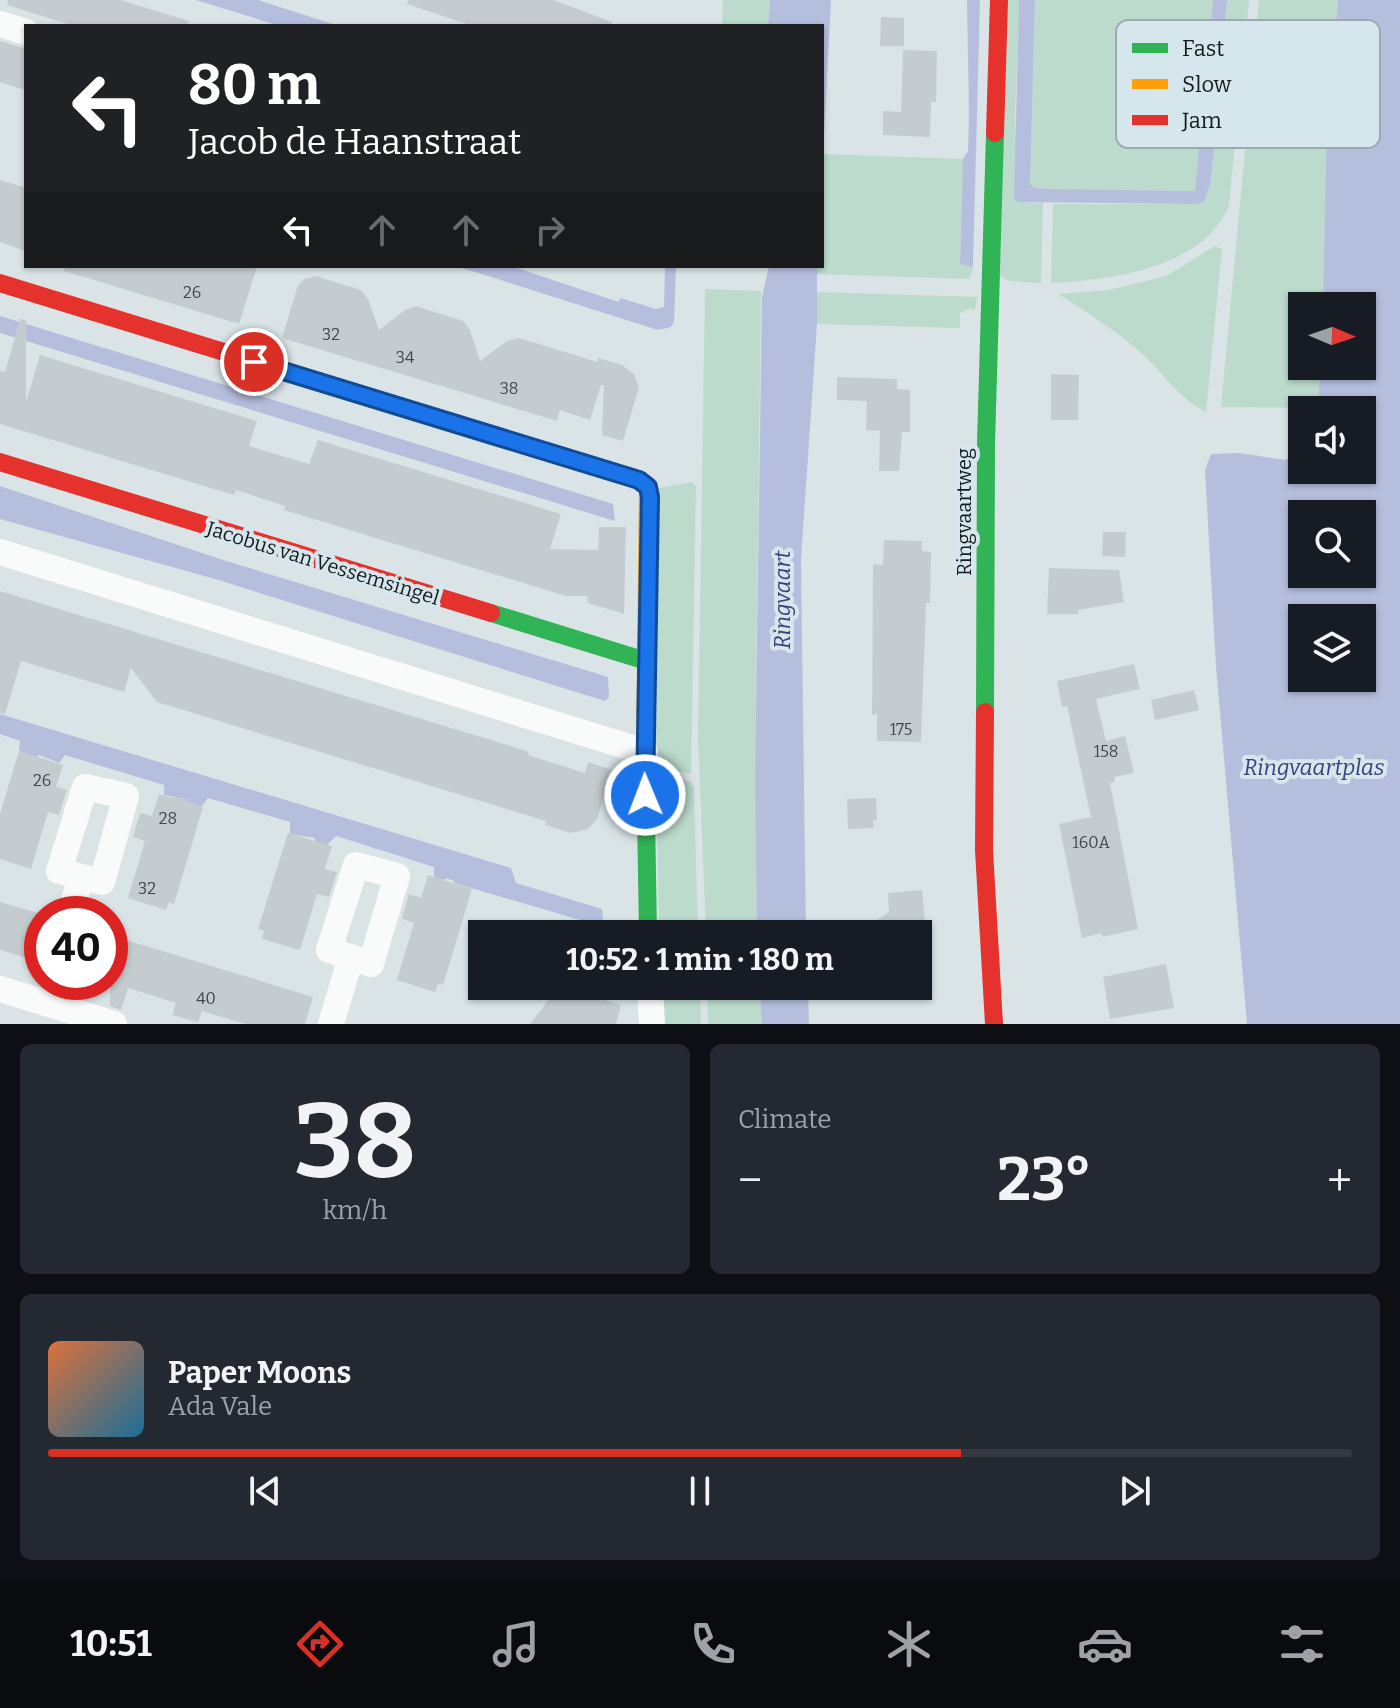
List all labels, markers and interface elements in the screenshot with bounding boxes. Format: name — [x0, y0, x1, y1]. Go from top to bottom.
legend — [1116, 20, 1380, 148]
text: Fast — [1182, 35, 1224, 62]
text: 80 m — [188, 52, 321, 119]
icon: left — [56, 56, 160, 160]
text: Slow — [1182, 71, 1232, 98]
text: Jam — [1181, 107, 1222, 134]
text: Jacob de Haanstraat — [188, 120, 521, 164]
icon: left — [276, 208, 320, 252]
icon: ahead — [360, 208, 404, 252]
icon: ahead — [444, 208, 488, 252]
icon: right — [528, 208, 572, 252]
house number: 26 — [183, 283, 201, 302]
north arrow — [1288, 292, 1376, 380]
map controls — [1288, 292, 1376, 692]
house number: 32 — [322, 325, 340, 344]
pin — [220, 328, 288, 396]
icon: arrive — [232, 340, 276, 384]
house number: 34 — [396, 348, 415, 367]
house number: 38 — [500, 379, 518, 398]
button: sound — [1288, 396, 1376, 484]
street label: Ringvaartweg — [952, 448, 976, 576]
button: search — [1288, 500, 1376, 588]
street label: Jacobus van Vessemsingel — [203, 516, 442, 610]
water label: Ringvaart — [769, 551, 796, 649]
button: layers — [1288, 604, 1376, 692]
house number: 175 — [890, 720, 912, 739]
house number: 158 — [1094, 742, 1118, 761]
position arrow — [603, 753, 687, 837]
water label: Ringvaartplas — [1244, 754, 1384, 781]
house number: 26 — [33, 771, 51, 790]
house number: 28 — [159, 809, 177, 828]
house number: 160A — [1072, 833, 1110, 852]
house number: 32 — [138, 879, 156, 898]
speed limit sign: 40 — [24, 896, 128, 1000]
text: 10:52 · 1 min · 180 m — [566, 942, 834, 978]
house number: 40 — [196, 989, 216, 1008]
text: 38 — [294, 1080, 416, 1205]
text: Climate — [738, 1104, 832, 1135]
text: 23° — [997, 1144, 1092, 1216]
text: − — [738, 1154, 762, 1207]
text: + — [1327, 1154, 1352, 1207]
text: km/h — [323, 1195, 387, 1226]
text: Paper Moons — [168, 1355, 351, 1391]
text: Ada Vale — [168, 1391, 272, 1422]
icon: previous — [243, 1469, 287, 1513]
icon: pause — [678, 1469, 722, 1513]
icon: next — [1113, 1469, 1157, 1513]
icon: directions — [292, 1616, 348, 1672]
icon: music — [488, 1616, 544, 1672]
icon: phone — [685, 1616, 741, 1672]
icon: climate — [881, 1616, 937, 1672]
icon: car — [1077, 1616, 1133, 1672]
icon: filters — [1274, 1616, 1330, 1672]
text: 10:51 — [70, 1622, 152, 1666]

